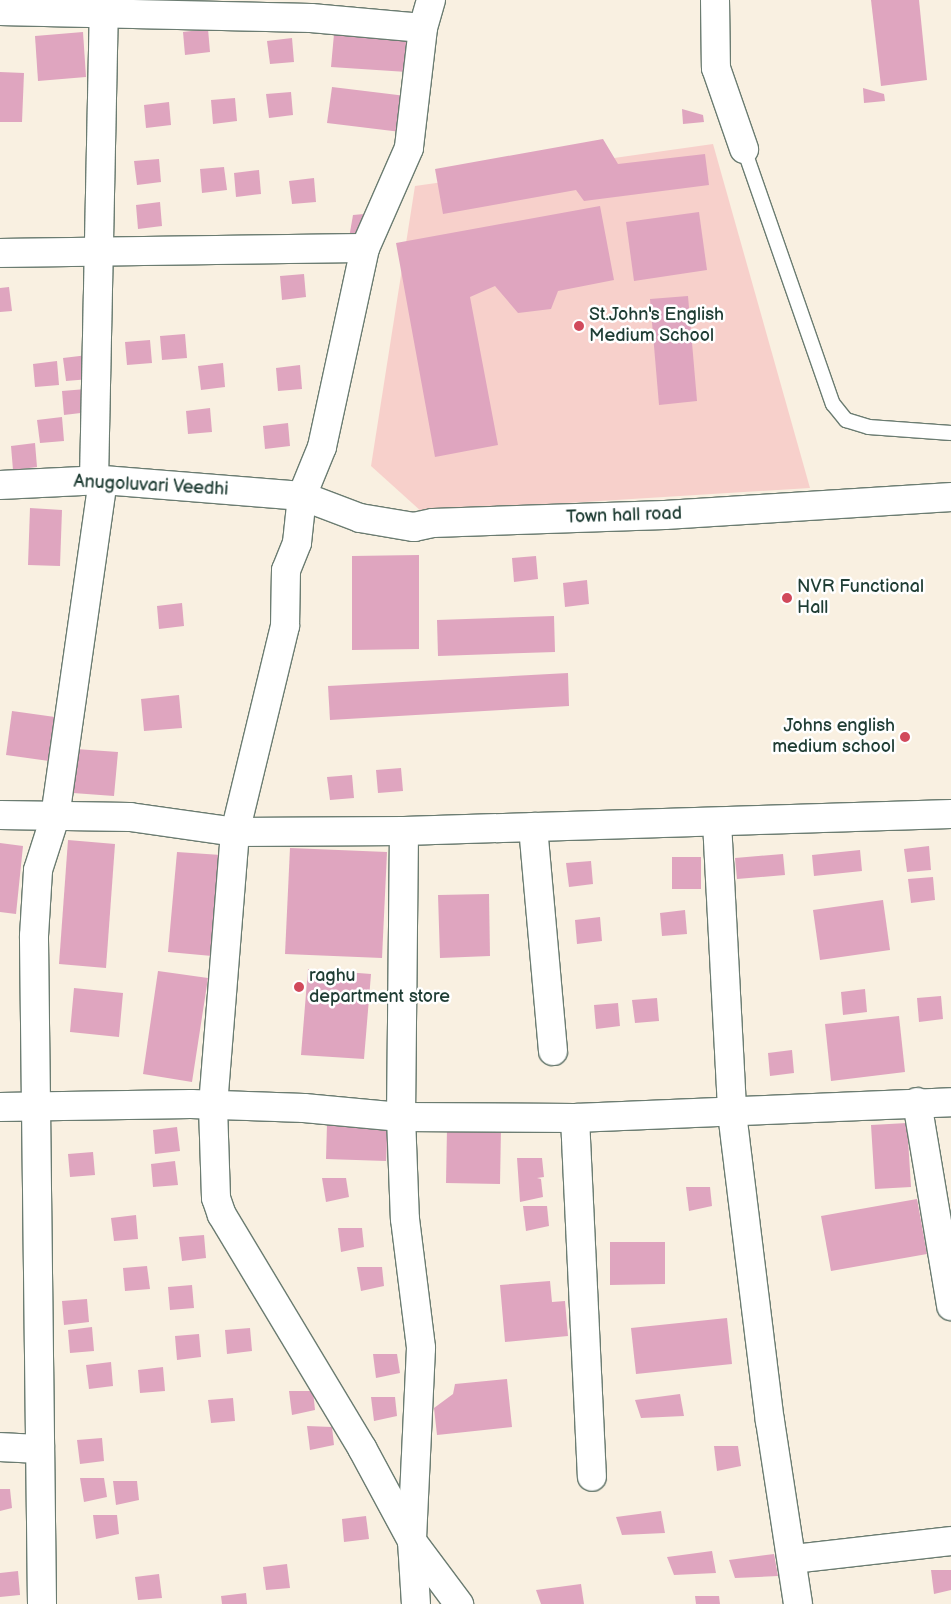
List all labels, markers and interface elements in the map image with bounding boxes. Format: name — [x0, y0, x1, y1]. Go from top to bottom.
place label: St.John's English Medium School — [589, 305, 724, 348]
marker: St.John's English Medium School — [573, 320, 585, 332]
street label: Anugoluvari Veedhi — [73, 471, 229, 501]
street label: Town hall road — [566, 503, 682, 529]
place label: NVR Functional Hall — [797, 577, 924, 620]
marker: NVR Functional Hall — [781, 592, 793, 604]
place label: Johns english medium school — [772, 716, 895, 759]
marker: Johns english medium school — [899, 731, 911, 743]
place label: raghu department store — [309, 966, 450, 1009]
marker: raghu department store — [293, 981, 305, 993]

